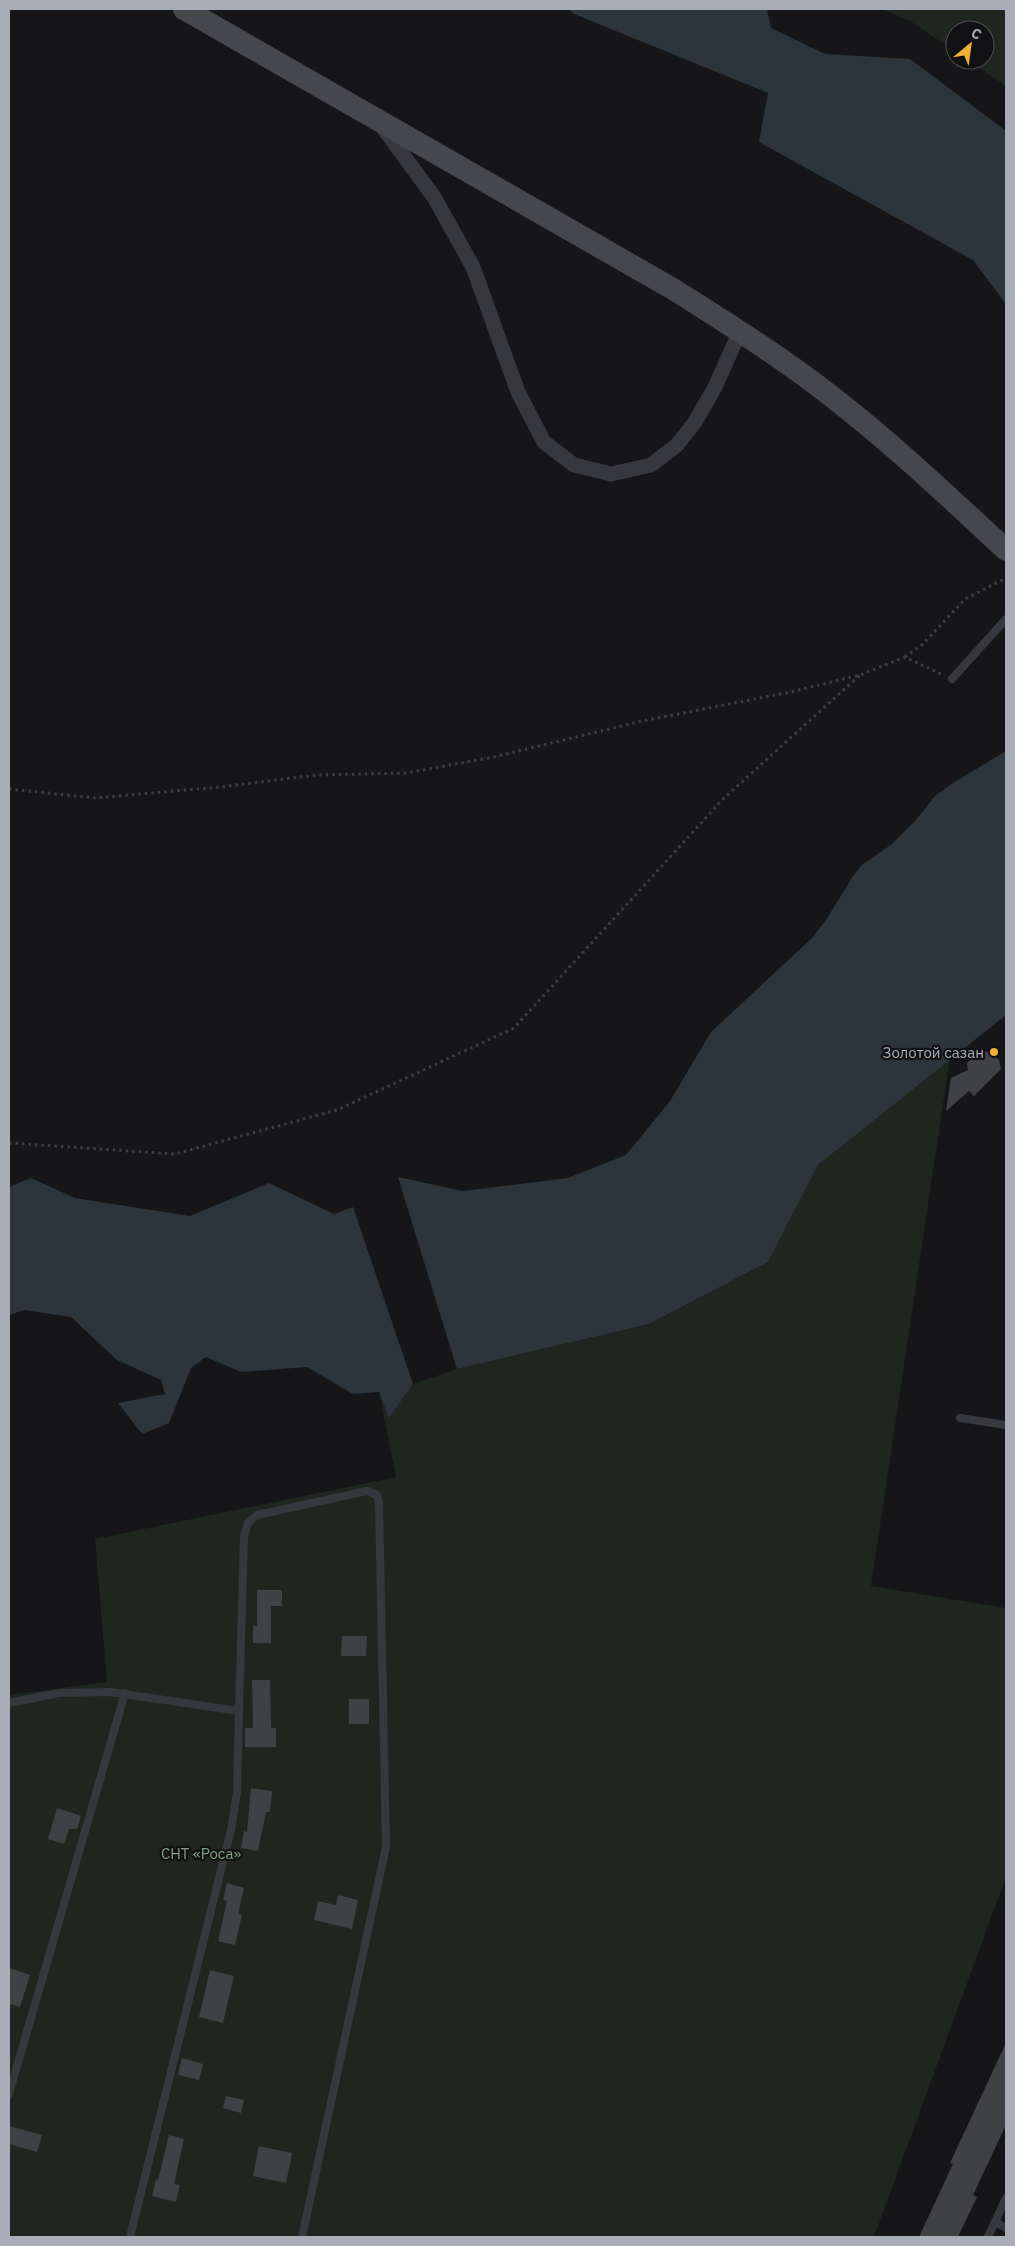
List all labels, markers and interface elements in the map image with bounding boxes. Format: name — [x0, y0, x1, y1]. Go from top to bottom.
north arrow — [945, 20, 995, 70]
text: С — [968, 24, 985, 44]
place label: Золотой сазан — [883, 1043, 984, 1062]
marker: Золотой сазан — [988, 1046, 1000, 1058]
park label: СНТ «Роса» — [161, 1844, 241, 1863]

